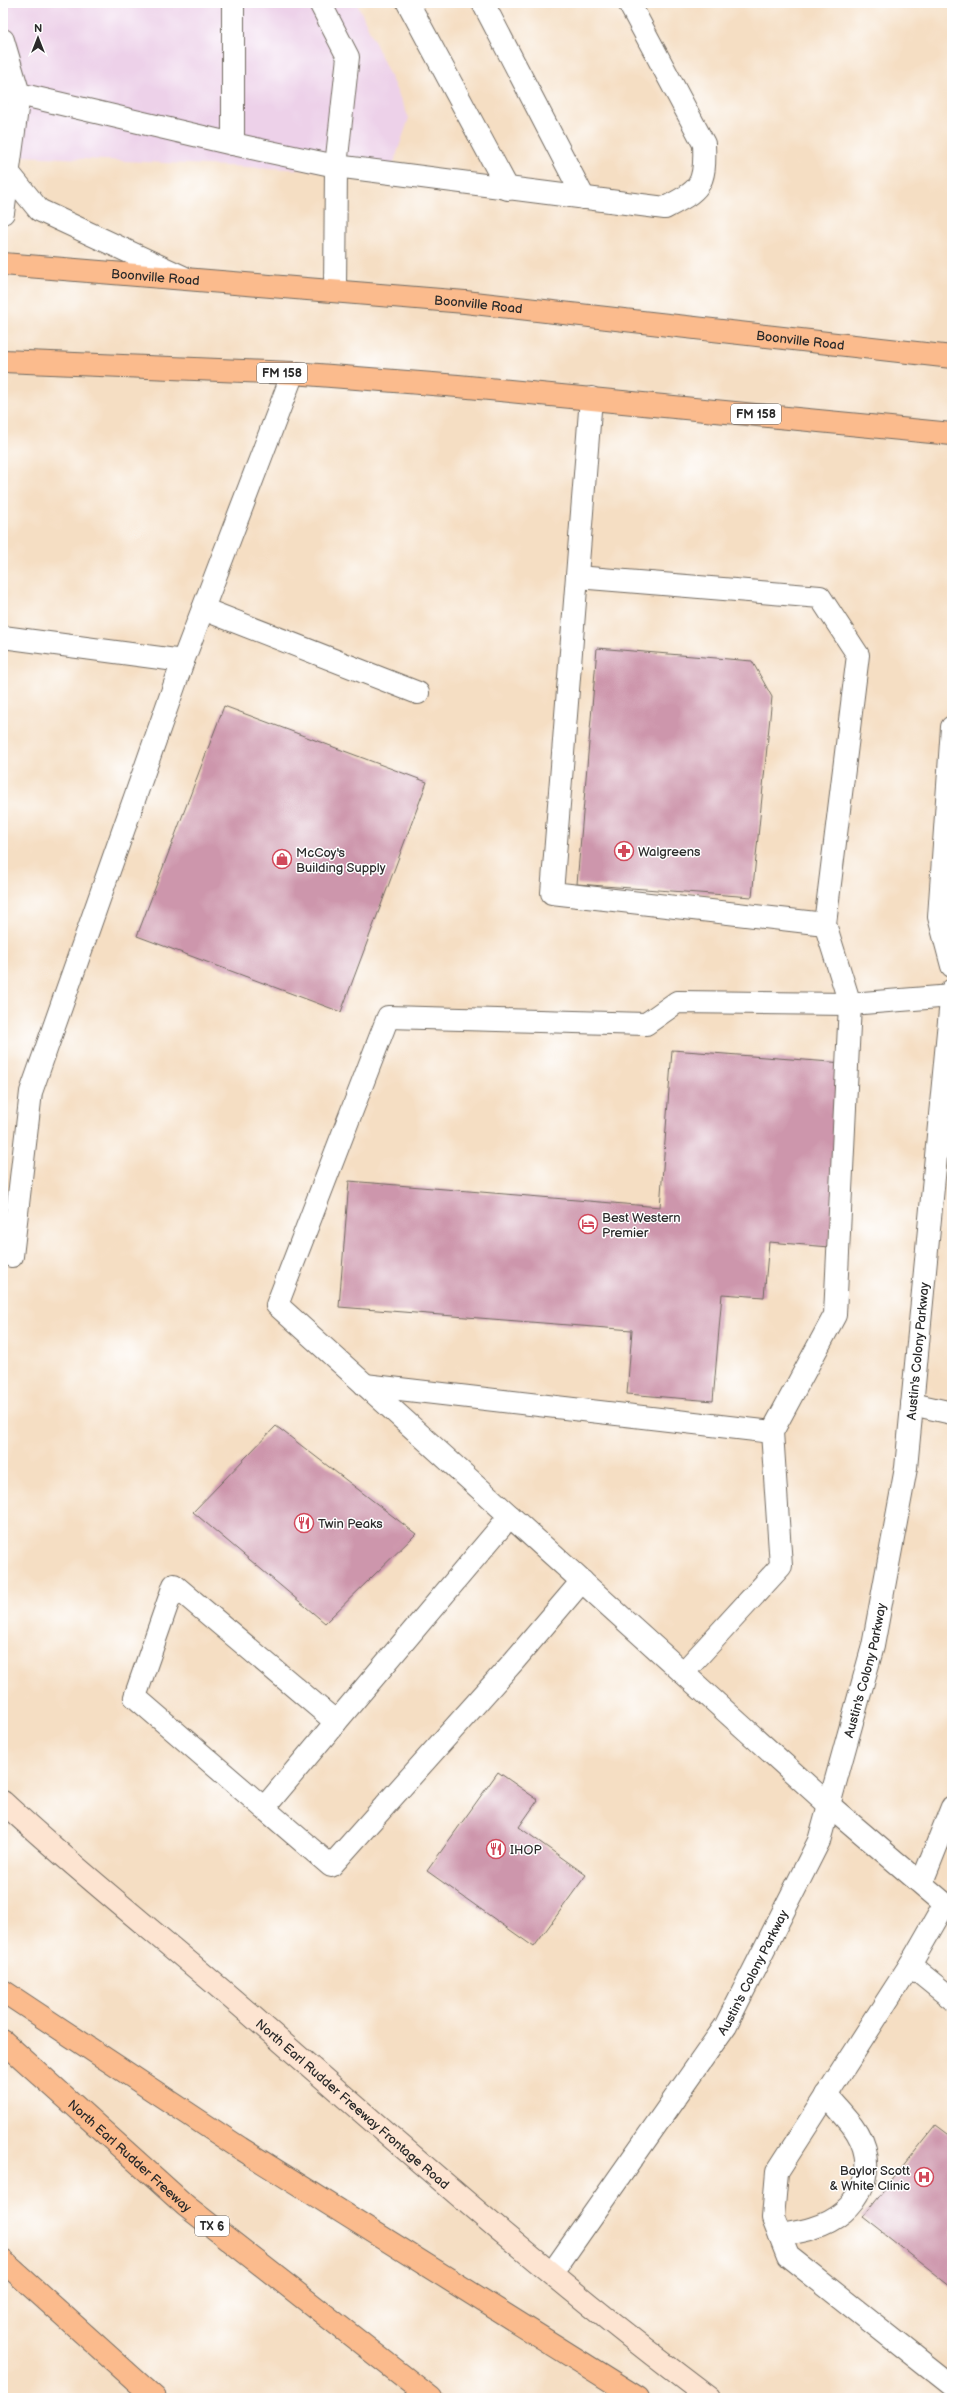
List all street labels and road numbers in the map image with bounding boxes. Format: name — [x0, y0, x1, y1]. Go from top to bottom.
street label: Boonville Road — [111, 266, 200, 289]
street label: Boonville Road — [433, 292, 523, 317]
street label: Boonville Road — [755, 328, 845, 354]
road number: FM 158 — [257, 363, 307, 383]
road number: FM 158 — [731, 404, 781, 424]
street label: Austin's Colony Parkway — [904, 1281, 933, 1421]
street label: Austin's Colony Parkway — [841, 1602, 890, 1740]
street label: Austin's Colony Parkway — [714, 1907, 792, 2038]
street label: North Earl Rudder Freeway Frontage Road — [252, 2016, 452, 2193]
street label: North Earl Rudder Freeway — [64, 2097, 194, 2216]
road number: TX 6 — [195, 2216, 229, 2236]

